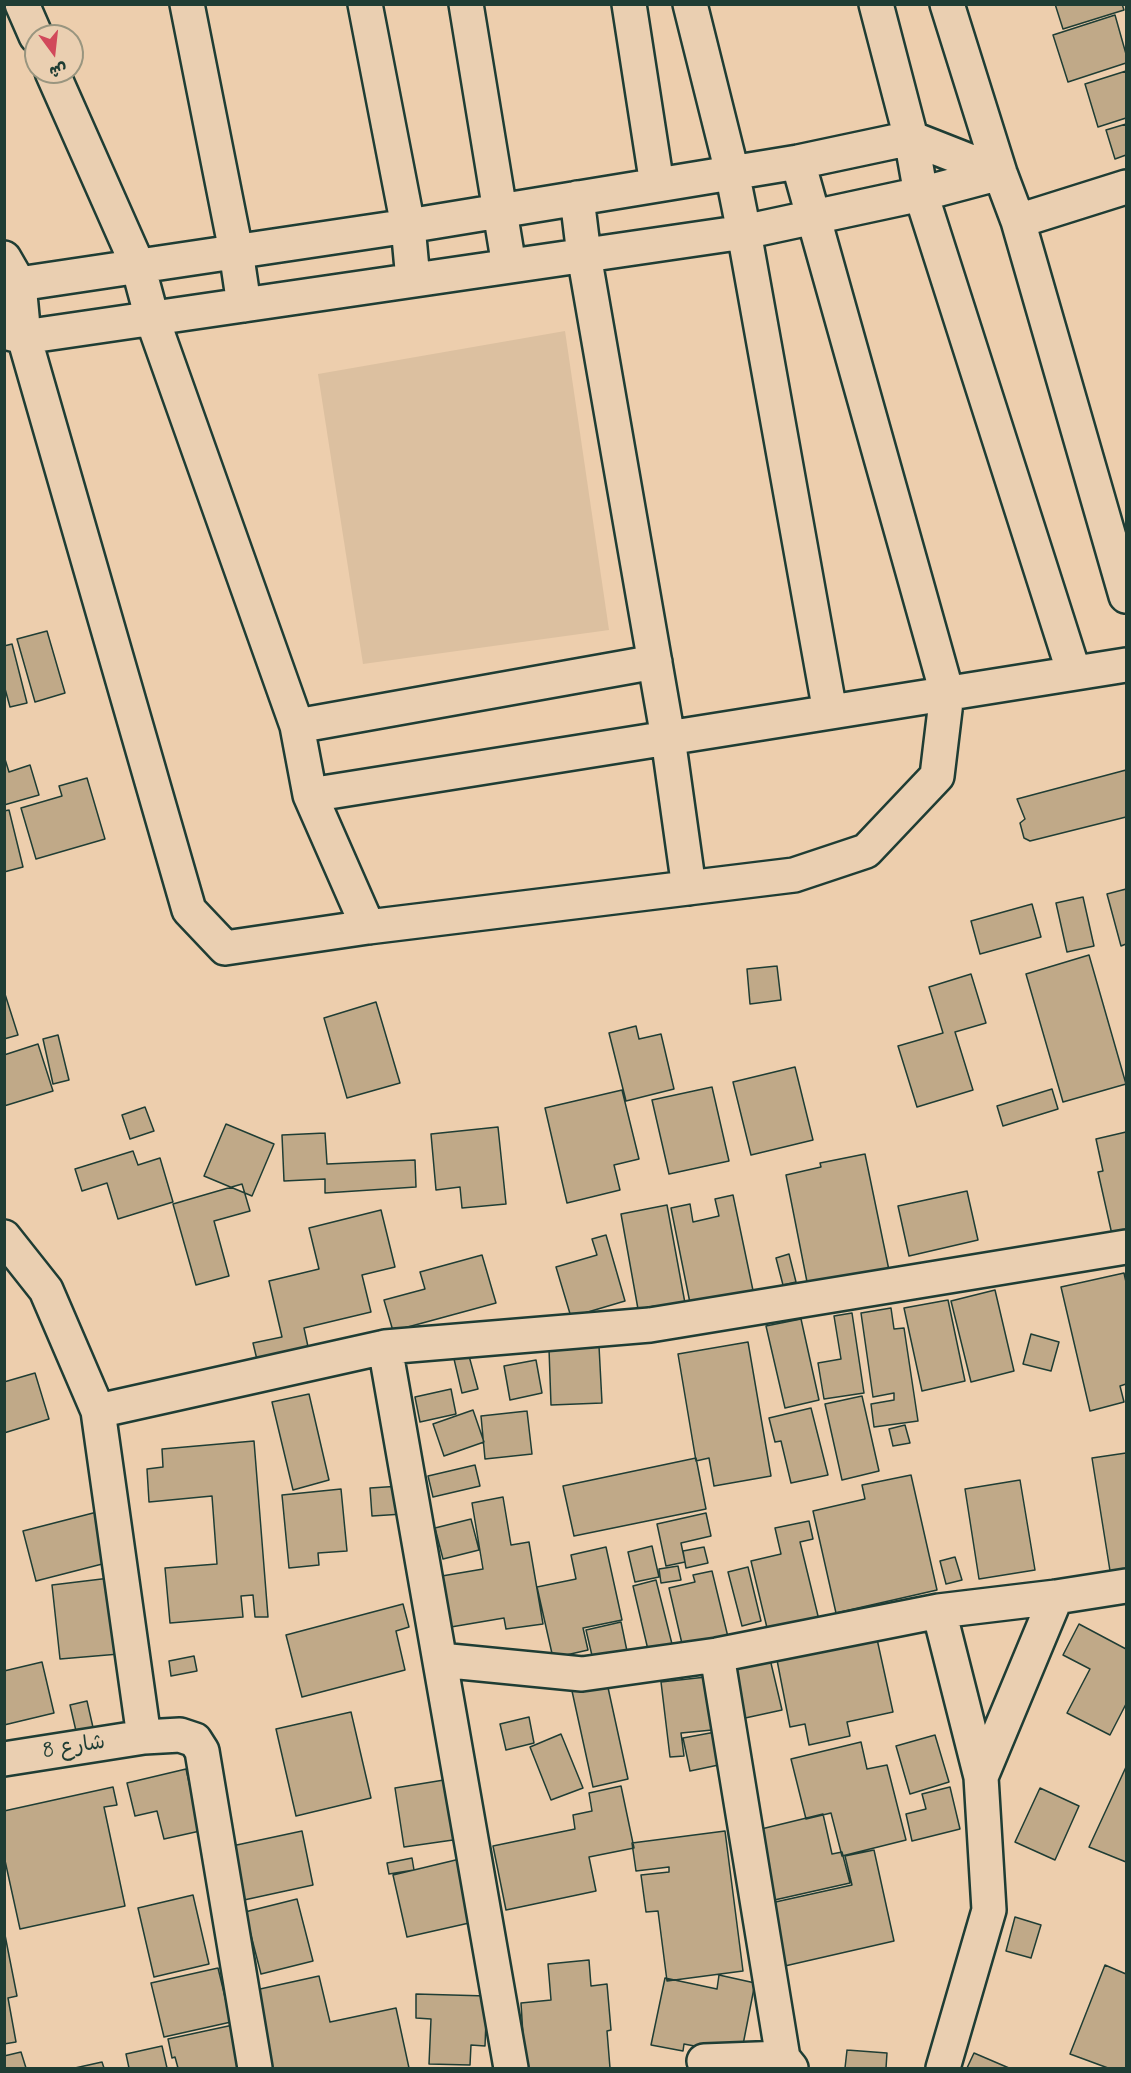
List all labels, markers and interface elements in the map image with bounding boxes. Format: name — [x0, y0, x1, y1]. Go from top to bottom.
north arrow — [24, 24, 84, 84]
text: ش — [47, 58, 70, 82]
street label: شارع 8 — [41, 1731, 107, 1765]

